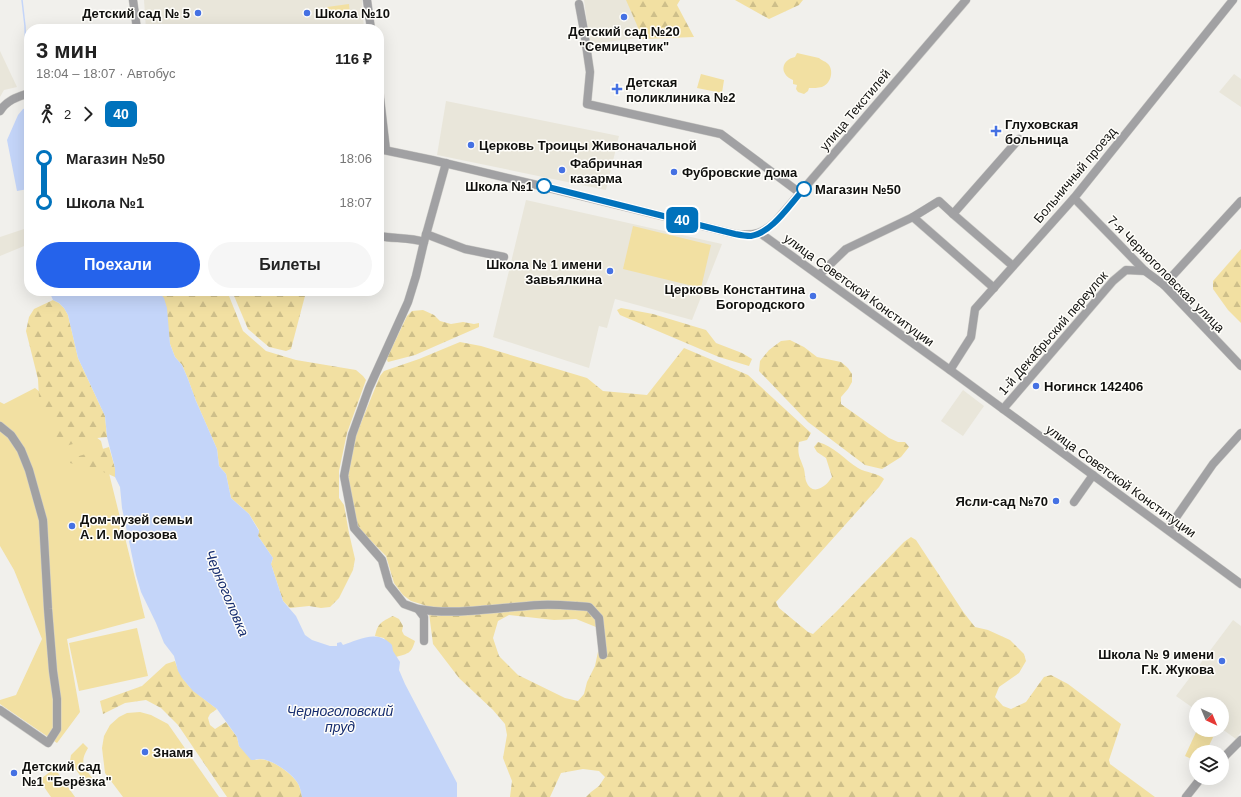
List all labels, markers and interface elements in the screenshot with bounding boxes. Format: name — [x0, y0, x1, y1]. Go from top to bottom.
place label: Детский сад № 5 — [82, 6, 190, 21]
place label: Школа №10 — [315, 6, 390, 21]
marker: Детский сад № 5 — [193, 8, 203, 18]
marker: Школа №10 — [302, 8, 312, 18]
marker: Детский сад №20 "Семицветик" — [619, 12, 629, 22]
place label: Детский сад №20 "Семицветик" — [568, 24, 680, 54]
text: 3 мин — [36, 38, 97, 63]
text: 116 ₽ — [335, 50, 372, 67]
text: 18:04 – 18:07 · Автобус — [36, 66, 175, 81]
street label: улица Текстилей — [817, 66, 893, 154]
place label: Детская поликлиника №2 — [626, 75, 736, 105]
marker: Детская поликлиника №2 — [611, 83, 623, 95]
icon: walk — [36, 103, 58, 125]
icon: forward — [77, 103, 99, 125]
text: 40 — [113, 106, 129, 122]
text: 2 — [64, 107, 71, 122]
place label: Глуховская больница — [1005, 117, 1078, 147]
street label: Больничный проезд — [1031, 124, 1120, 226]
marker: Глуховская больница — [990, 125, 1002, 137]
place label: Церковь Троицы Живоначальной — [479, 138, 697, 153]
marker: Церковь Троицы Живоначальной — [466, 140, 476, 150]
text: Магазин №50 — [66, 150, 165, 167]
text: 18:06 — [339, 151, 372, 166]
place label: Фабричная казарма — [570, 156, 643, 186]
marker: Фабричная казарма — [557, 165, 567, 175]
place label: Фубровские дома — [682, 165, 798, 180]
marker: Фубровские дома — [669, 167, 679, 177]
marker: Школа №1 — [536, 178, 552, 194]
place label: Школа №1 — [465, 179, 533, 194]
marker: Магазин №50 — [796, 181, 812, 197]
place label: Магазин №50 — [815, 182, 901, 197]
text: Школа №1 — [66, 194, 144, 211]
text: 18:07 — [339, 195, 372, 210]
line badge: 40 — [664, 207, 700, 233]
text: 40 — [674, 212, 690, 228]
street label: 7-я Черноголовская улица — [1104, 212, 1228, 336]
street label: улица Советской Конституции — [781, 230, 937, 350]
button: Поехали — [36, 242, 200, 288]
button: Билеты — [208, 242, 372, 288]
place label: Школа № 1 имени Завьялкина — [486, 257, 603, 287]
marker: Школа № 1 имени Завьялкина — [605, 266, 615, 276]
street label: 1-й Декабрьский переулок — [995, 268, 1111, 398]
place label: Церковь Константина Богородского — [664, 282, 806, 312]
marker: Церковь Константина Богородского — [808, 291, 818, 301]
place label: Ногинск 142406 — [1044, 379, 1143, 394]
marker: Ногинск 142406 — [1031, 381, 1041, 391]
street label: улица Советской Конституции — [1043, 421, 1199, 541]
place label: Ясли-сад №70 — [955, 494, 1048, 509]
marker: Ясли-сад №70 — [1051, 496, 1061, 506]
place label: Дом-музей семьи А. И. Морозова — [80, 512, 193, 542]
marker: Дом-музей семьи А. И. Морозова — [67, 521, 77, 531]
water label: Черноголовка — [202, 547, 252, 639]
place label: Школа № 9 имени Г.К. Жукова — [1098, 647, 1215, 677]
marker: Школа № 9 имени Г.К. Жукова — [1217, 656, 1227, 666]
north arrow — [1189, 697, 1229, 737]
map controls — [1189, 697, 1229, 785]
water label: Черноголовский пруд — [287, 703, 393, 735]
place label: Знамя — [153, 745, 193, 760]
button: layers — [1189, 745, 1229, 785]
marker: Знамя — [140, 747, 150, 757]
place label: Детский сад №1 "Берёзка" — [22, 759, 112, 789]
marker: Детский сад №1 "Берёзка" — [9, 768, 19, 778]

